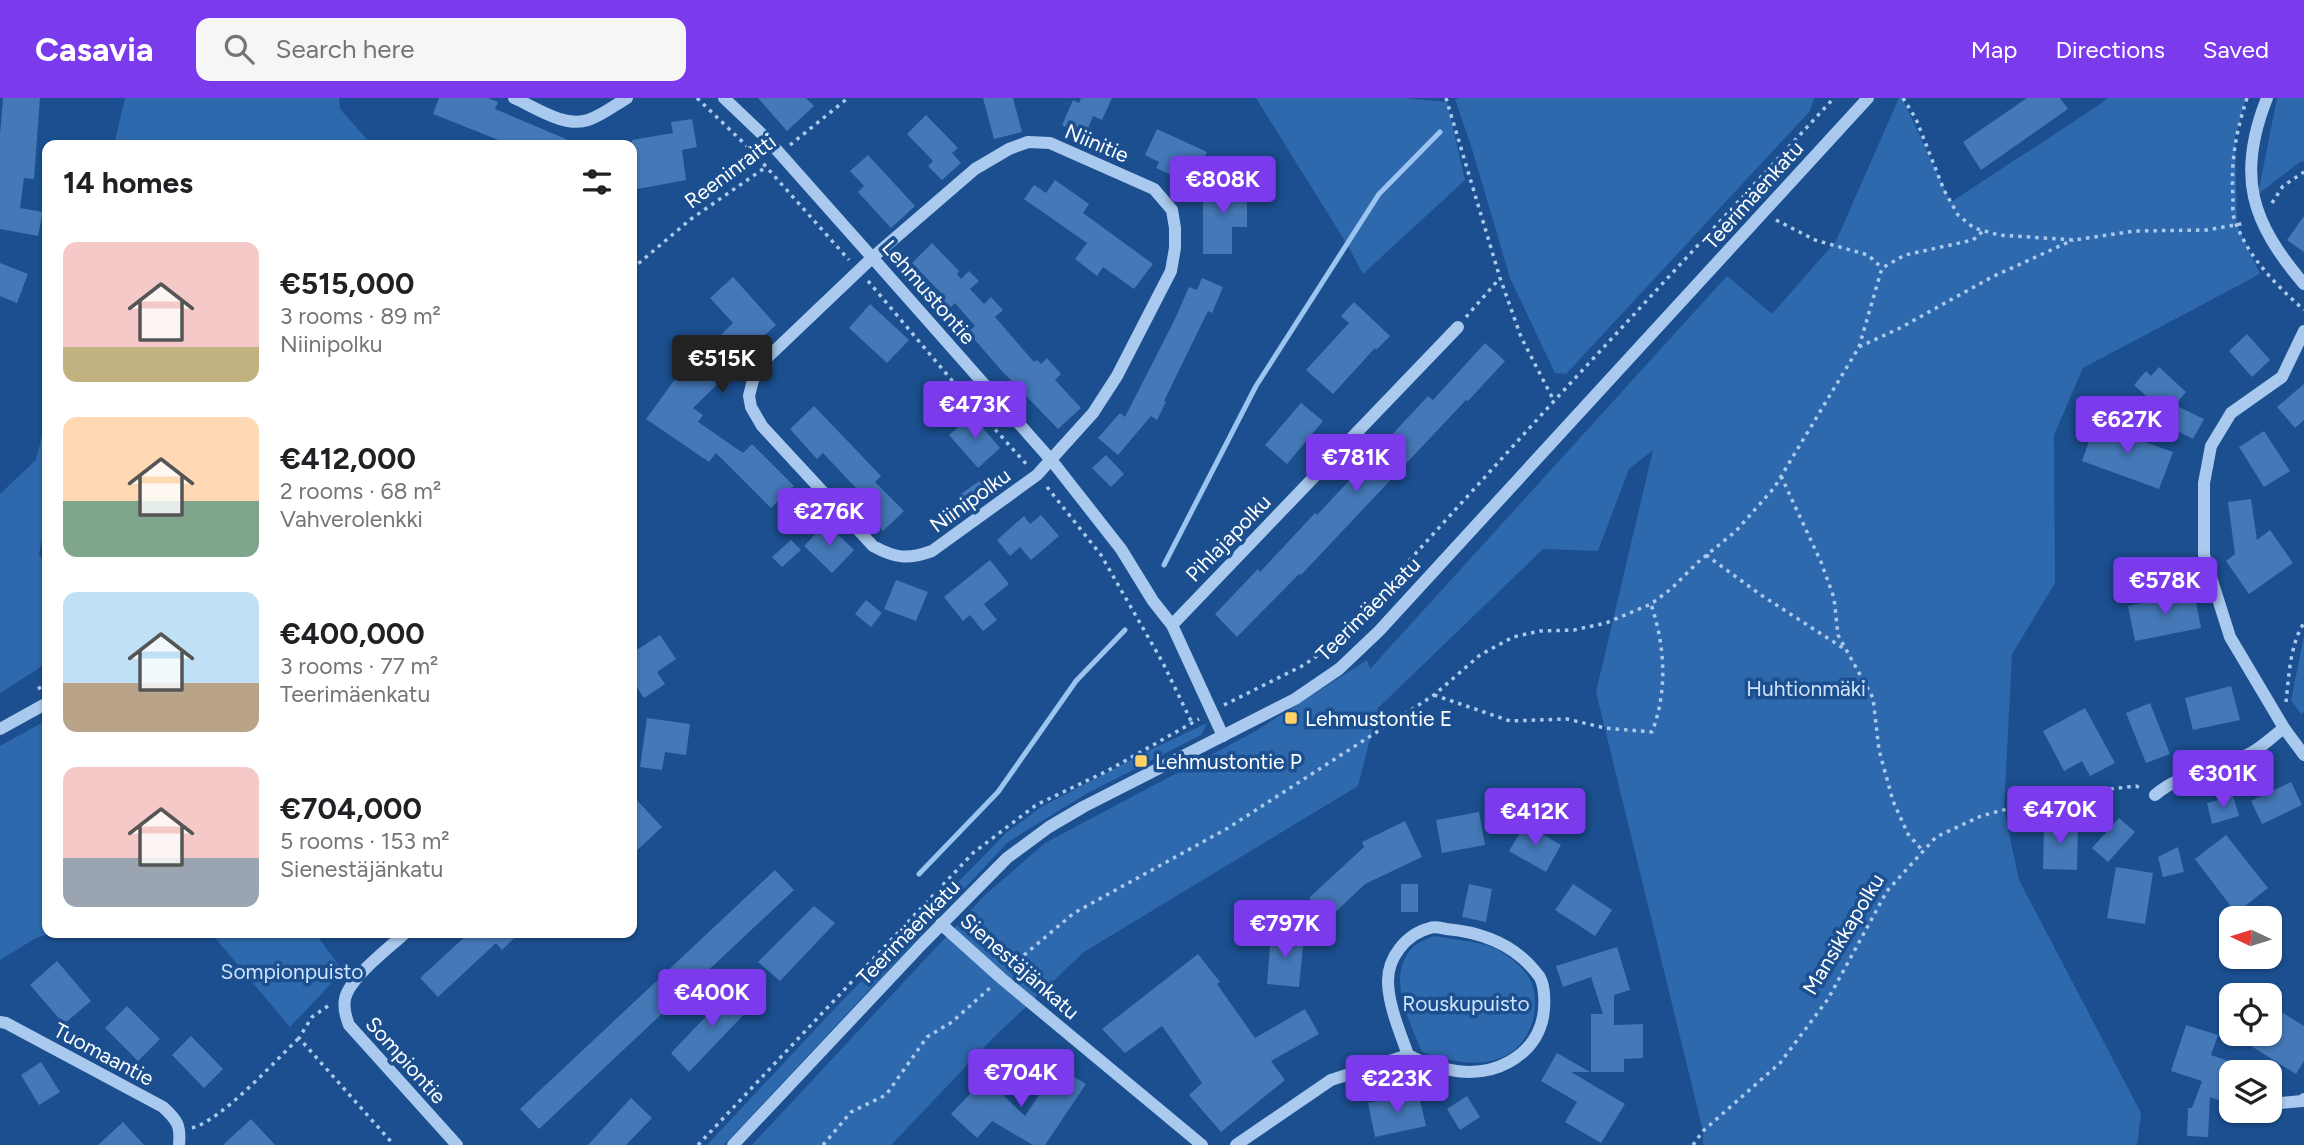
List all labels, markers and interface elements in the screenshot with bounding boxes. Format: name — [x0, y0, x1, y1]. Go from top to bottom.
search box — [196, 18, 686, 81]
text: Casavia — [35, 30, 154, 69]
icon: search — [220, 30, 258, 68]
text: Search here — [276, 33, 415, 65]
text: Map — [1971, 35, 2017, 64]
text: Directions — [2055, 35, 2165, 64]
text: Saved — [2203, 35, 2269, 64]
street label: Niinitie — [1061, 118, 1133, 168]
street label: Reeninraitti — [679, 129, 781, 213]
street label: Teerimäenkatu — [1698, 136, 1808, 254]
pin: €808K — [1174, 156, 1272, 216]
icon: filters — [578, 163, 616, 201]
text: 14 homes — [63, 164, 193, 201]
text: €808K — [1186, 165, 1260, 193]
street label: Lehmustontie — [877, 235, 981, 349]
text: €515,000 — [280, 265, 414, 302]
icon: home — [119, 270, 203, 354]
text: 3 rooms · 89 m² — [280, 302, 441, 330]
text: Niinipolku — [280, 330, 383, 358]
pin: €515K — [673, 336, 771, 395]
text: €515K — [688, 344, 756, 372]
pin: €473K — [926, 382, 1024, 441]
text: €473K — [939, 390, 1011, 418]
pin: €627K — [2078, 396, 2176, 456]
text: €627K — [2092, 405, 2162, 433]
pin: €781K — [1307, 434, 1405, 494]
text: €412,000 — [280, 440, 416, 477]
text: €781K — [1322, 443, 1390, 471]
icon: home — [119, 445, 203, 529]
street label: Niinipolku — [925, 462, 1015, 538]
text: 2 rooms · 68 m² — [280, 477, 441, 505]
pin: €276K — [780, 489, 878, 548]
street label: Pihlajapolku — [1180, 489, 1276, 587]
text: €276K — [794, 497, 864, 525]
text: Vahverolenkki — [280, 505, 423, 533]
street label: Teerimäenkatu — [1311, 552, 1425, 666]
pin: €578K — [2116, 558, 2214, 617]
text: €578K — [2129, 566, 2201, 594]
text: €400,000 — [280, 615, 425, 652]
icon: home — [119, 620, 203, 704]
text: 3 rooms · 77 m² — [280, 652, 438, 680]
park label: Huhtionmäki — [1746, 676, 1866, 701]
text: Teerimäenkatu — [280, 680, 430, 708]
place label: Lehmustontie E — [1305, 706, 1452, 731]
marker: Lehmustontie E — [1283, 710, 1299, 726]
place label: Lehmustontie P — [1155, 749, 1302, 774]
pin: €301K — [2174, 750, 2272, 810]
marker: Lehmustontie P — [1133, 753, 1149, 769]
text: €301K — [2189, 759, 2257, 787]
pin: €470K — [2011, 786, 2109, 846]
pin: €412K — [1486, 788, 1584, 848]
text: €704,000 — [280, 790, 422, 827]
icon: home — [119, 795, 203, 879]
text: €470K — [2023, 795, 2097, 823]
text: €412K — [1501, 797, 1569, 825]
text: 5 rooms · 153 m² — [280, 827, 450, 855]
text: Sienestäjänkatu — [280, 855, 443, 883]
street label: Mansikkapolku — [1797, 869, 1889, 999]
street label: Teerimäenkatu — [851, 874, 965, 990]
pin: €797K — [1236, 900, 1334, 960]
north arrow — [2219, 906, 2282, 970]
map controls — [2219, 906, 2282, 1123]
street label: Sienestäjänkatu — [955, 908, 1085, 1024]
text: €797K — [1250, 909, 1320, 937]
park label: Sompionpuisto — [221, 959, 363, 984]
pin: €400K — [663, 970, 761, 1029]
text: €400K — [674, 978, 750, 1006]
button: locate — [2219, 983, 2282, 1046]
park label: Rouskupuisto — [1402, 991, 1530, 1016]
street label: Sompiontie — [360, 1011, 452, 1109]
street label: Tuomaantie — [50, 1017, 158, 1091]
pin: €704K — [972, 1049, 1070, 1109]
pin: €223K — [1348, 1056, 1446, 1115]
text: €704K — [984, 1058, 1058, 1086]
button: layers — [2219, 1060, 2282, 1123]
text: €223K — [1362, 1064, 1432, 1092]

